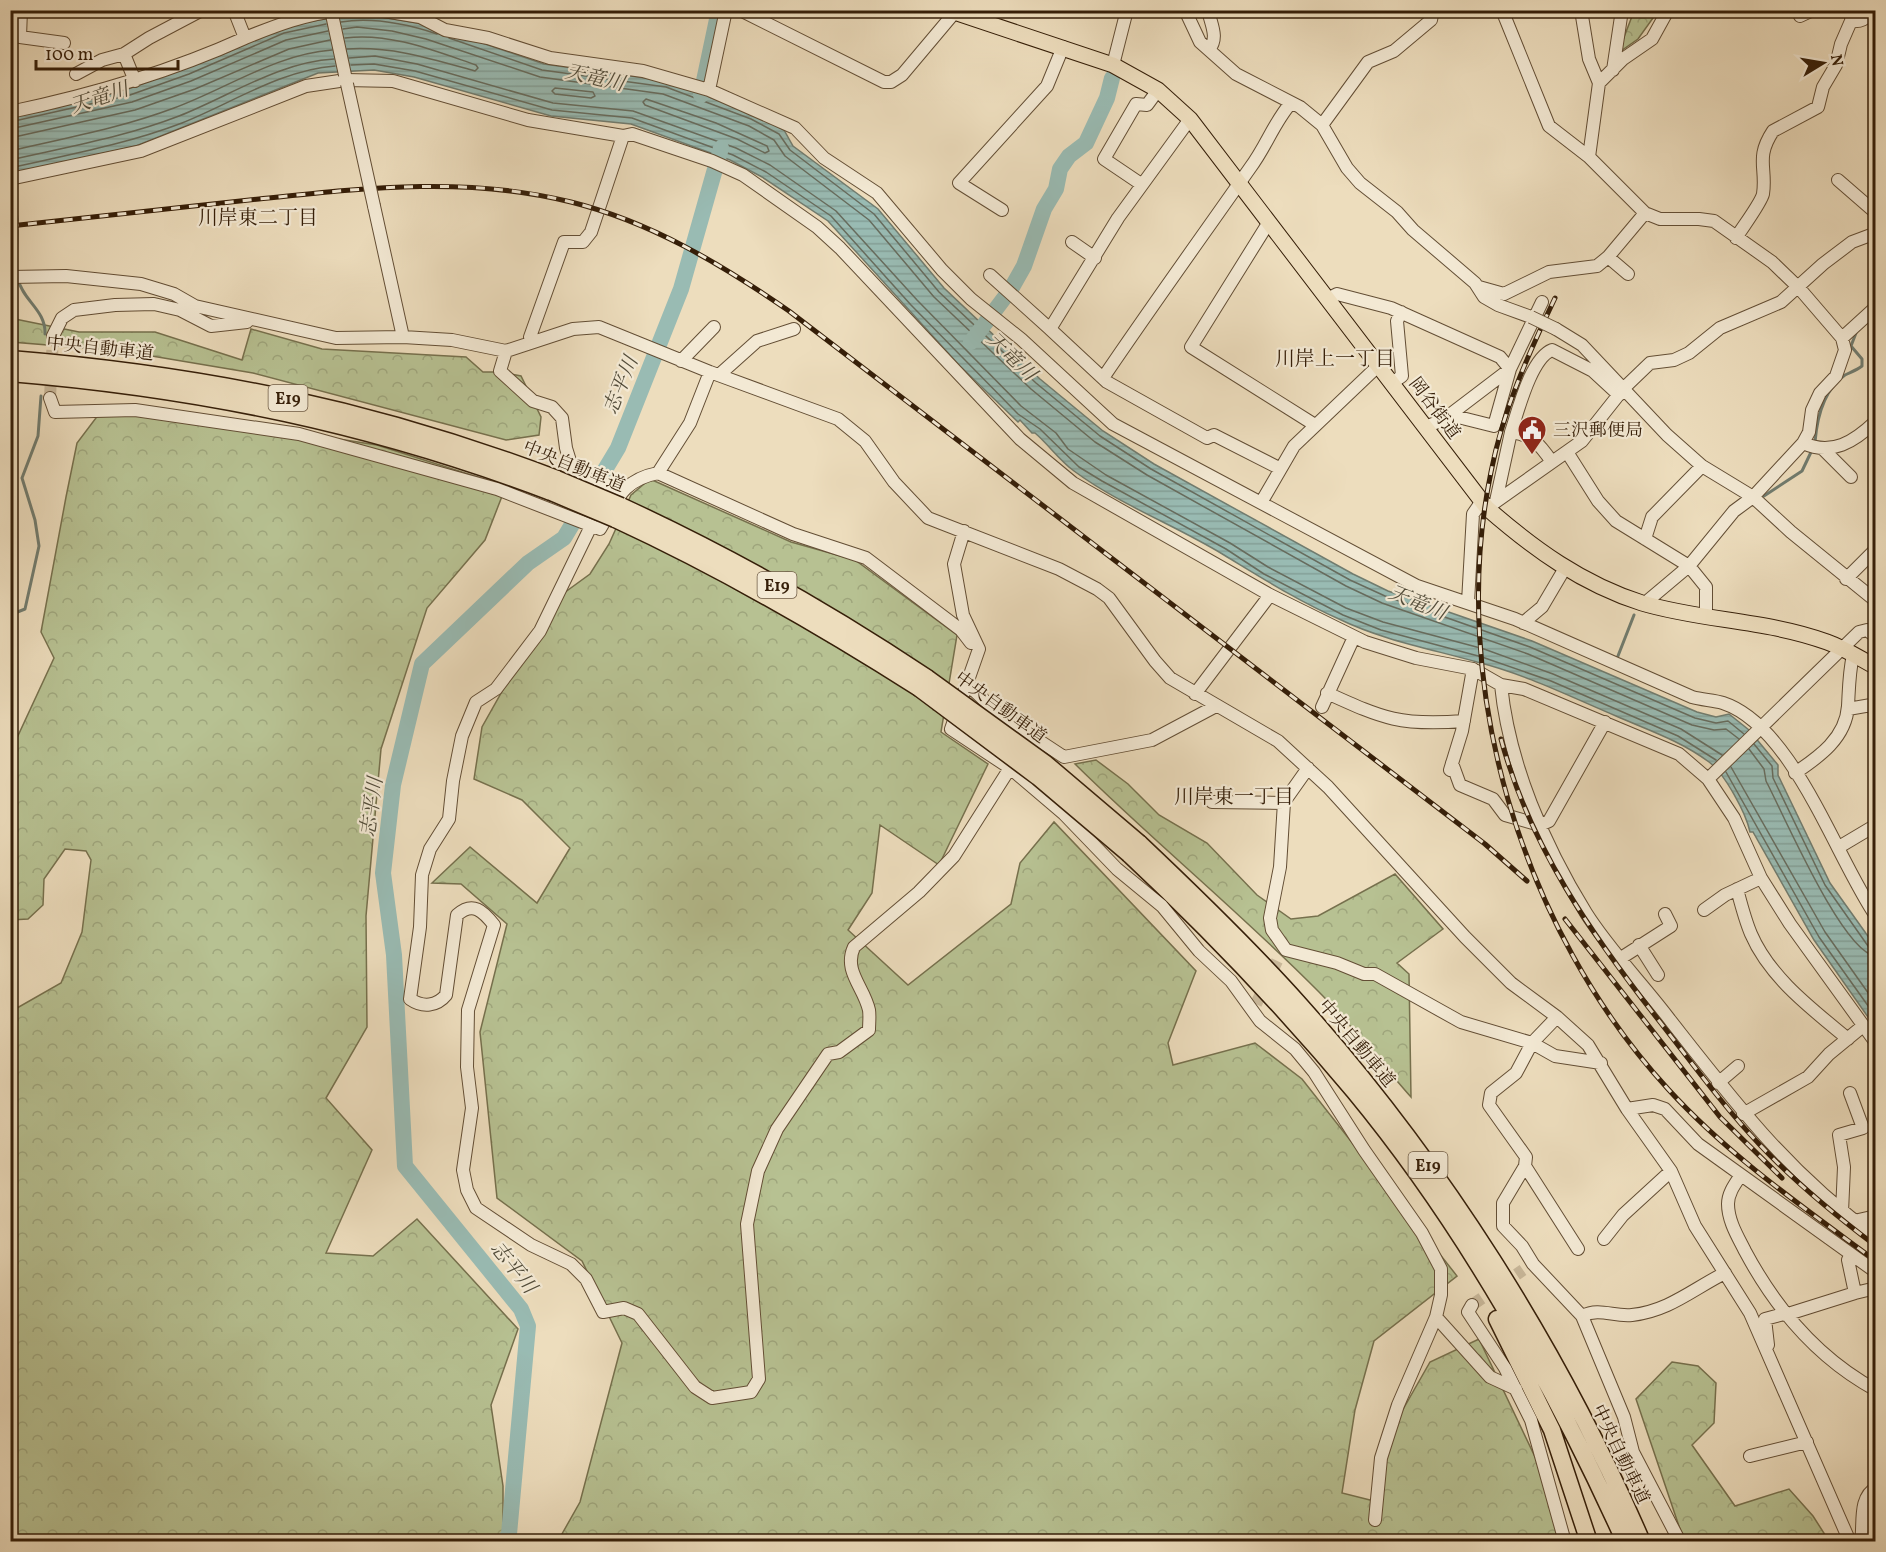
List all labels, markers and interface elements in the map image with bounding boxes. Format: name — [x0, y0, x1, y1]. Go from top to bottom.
scale bar — [36, 33, 178, 71]
north arrow — [1793, 33, 1853, 93]
text: 100 m — [45, 43, 94, 68]
text: N — [1824, 53, 1848, 69]
water label: 天竜川 — [562, 59, 629, 100]
water label: 天竜川 — [67, 76, 134, 121]
district label: 川岸東二丁目 — [198, 205, 318, 233]
water label: 天竜川 — [979, 327, 1043, 390]
street label: 中央自動車道 — [45, 331, 155, 368]
district label: 川岸上一丁目 — [1275, 346, 1395, 374]
water label: 志平川 — [598, 351, 647, 419]
street label: 岡谷街道 — [1402, 373, 1465, 445]
road number: E19 — [268, 385, 308, 411]
public building icon: 三沢郵便局 — [1516, 414, 1548, 456]
place label: 三沢郵便局 — [1553, 419, 1643, 444]
street label: 中央自動車道 — [519, 436, 628, 499]
road number: E19 — [758, 572, 796, 598]
water label: 天竜川 — [1384, 580, 1452, 629]
street label: 中央自動車道 — [949, 666, 1051, 750]
water label: 志平川 — [355, 774, 391, 839]
district label: 川岸東一丁目 — [1174, 784, 1294, 812]
street label: 中央自動車道 — [1312, 995, 1400, 1093]
road number: E19 — [1408, 1152, 1448, 1178]
water label: 志平川 — [483, 1236, 543, 1302]
street label: 中央自動車道 — [1585, 1401, 1655, 1509]

